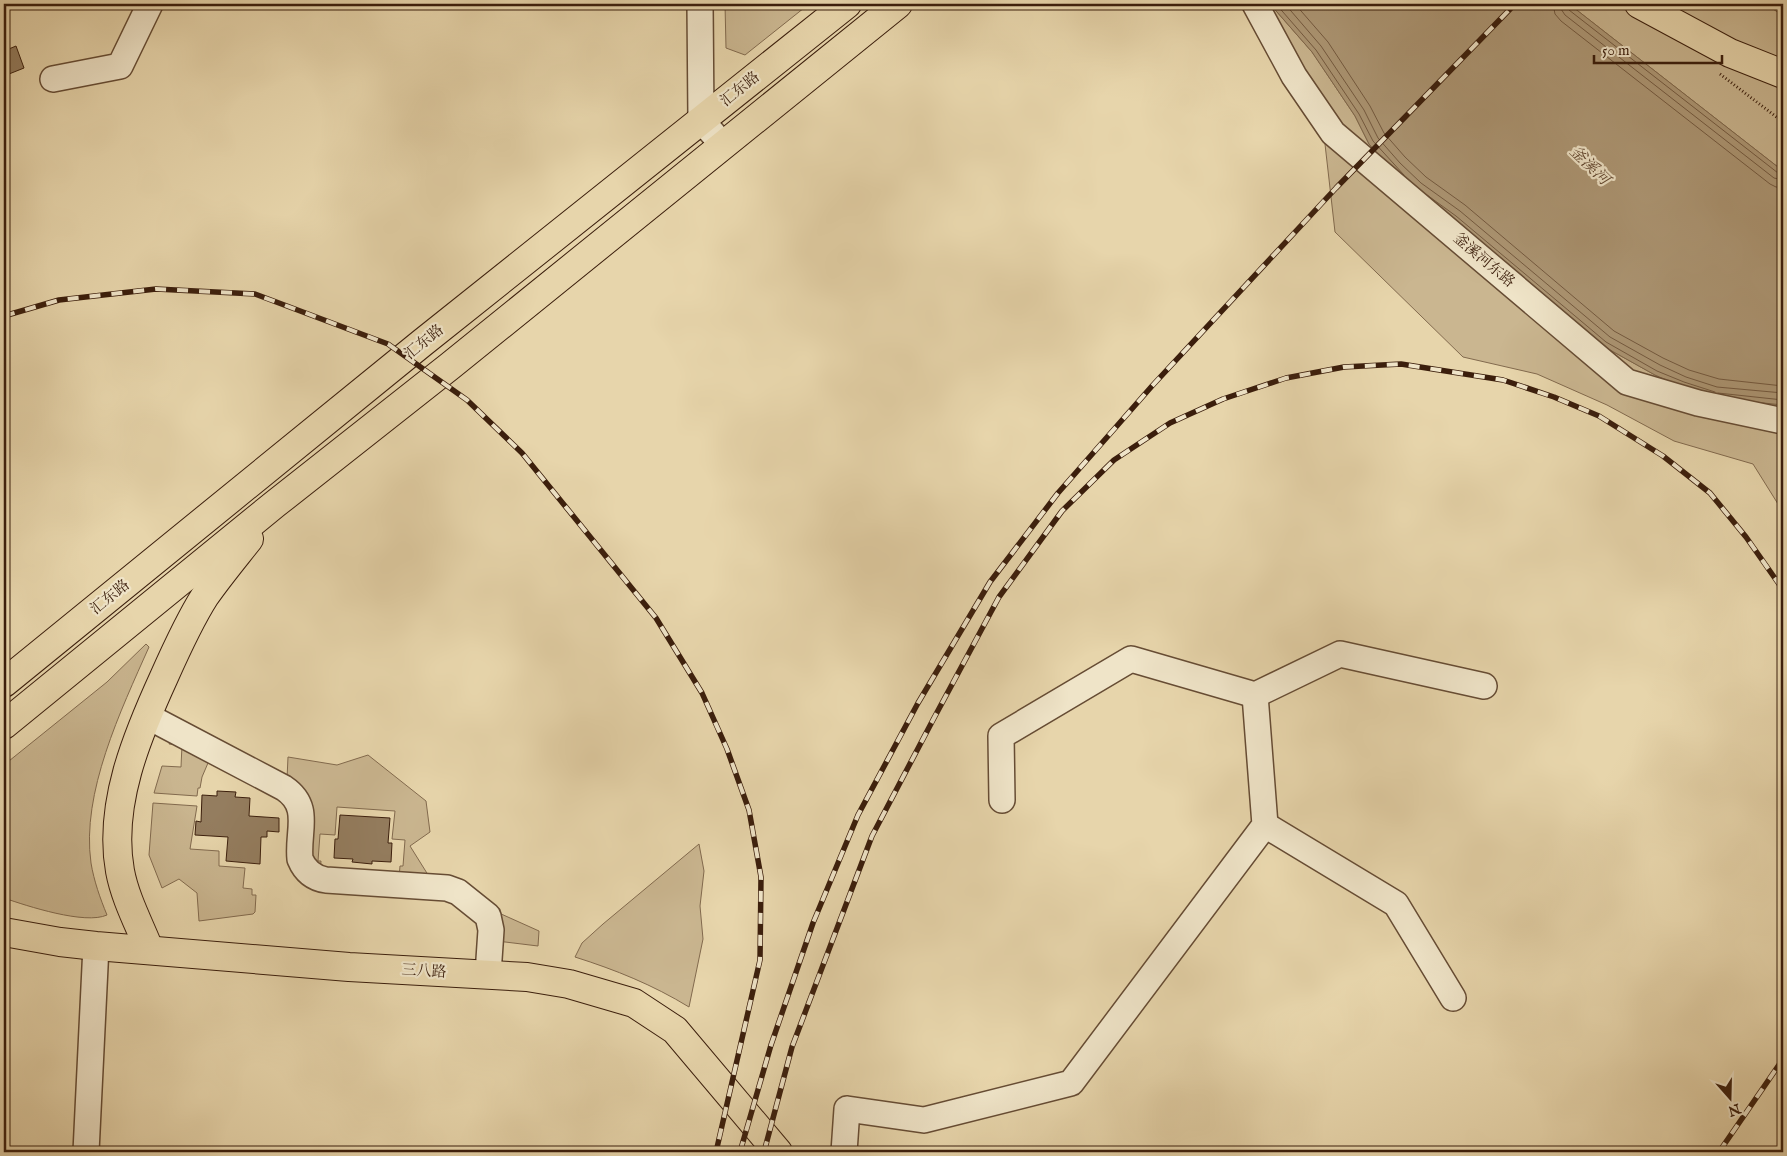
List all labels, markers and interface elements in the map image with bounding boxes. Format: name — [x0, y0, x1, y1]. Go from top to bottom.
scale bar — [1594, 32, 1722, 64]
text: 50 m — [1602, 41, 1630, 60]
street label: 汇东路 — [717, 67, 763, 111]
water label: 釜溪河 — [1565, 142, 1615, 192]
street label: 釜溪河东路 — [1449, 229, 1519, 291]
street label: 汇东路 — [401, 320, 447, 364]
street label: 汇东路 — [87, 575, 133, 619]
street label: 三八路 — [401, 960, 447, 982]
north arrow — [1704, 1074, 1754, 1124]
text: N — [1725, 1098, 1744, 1120]

